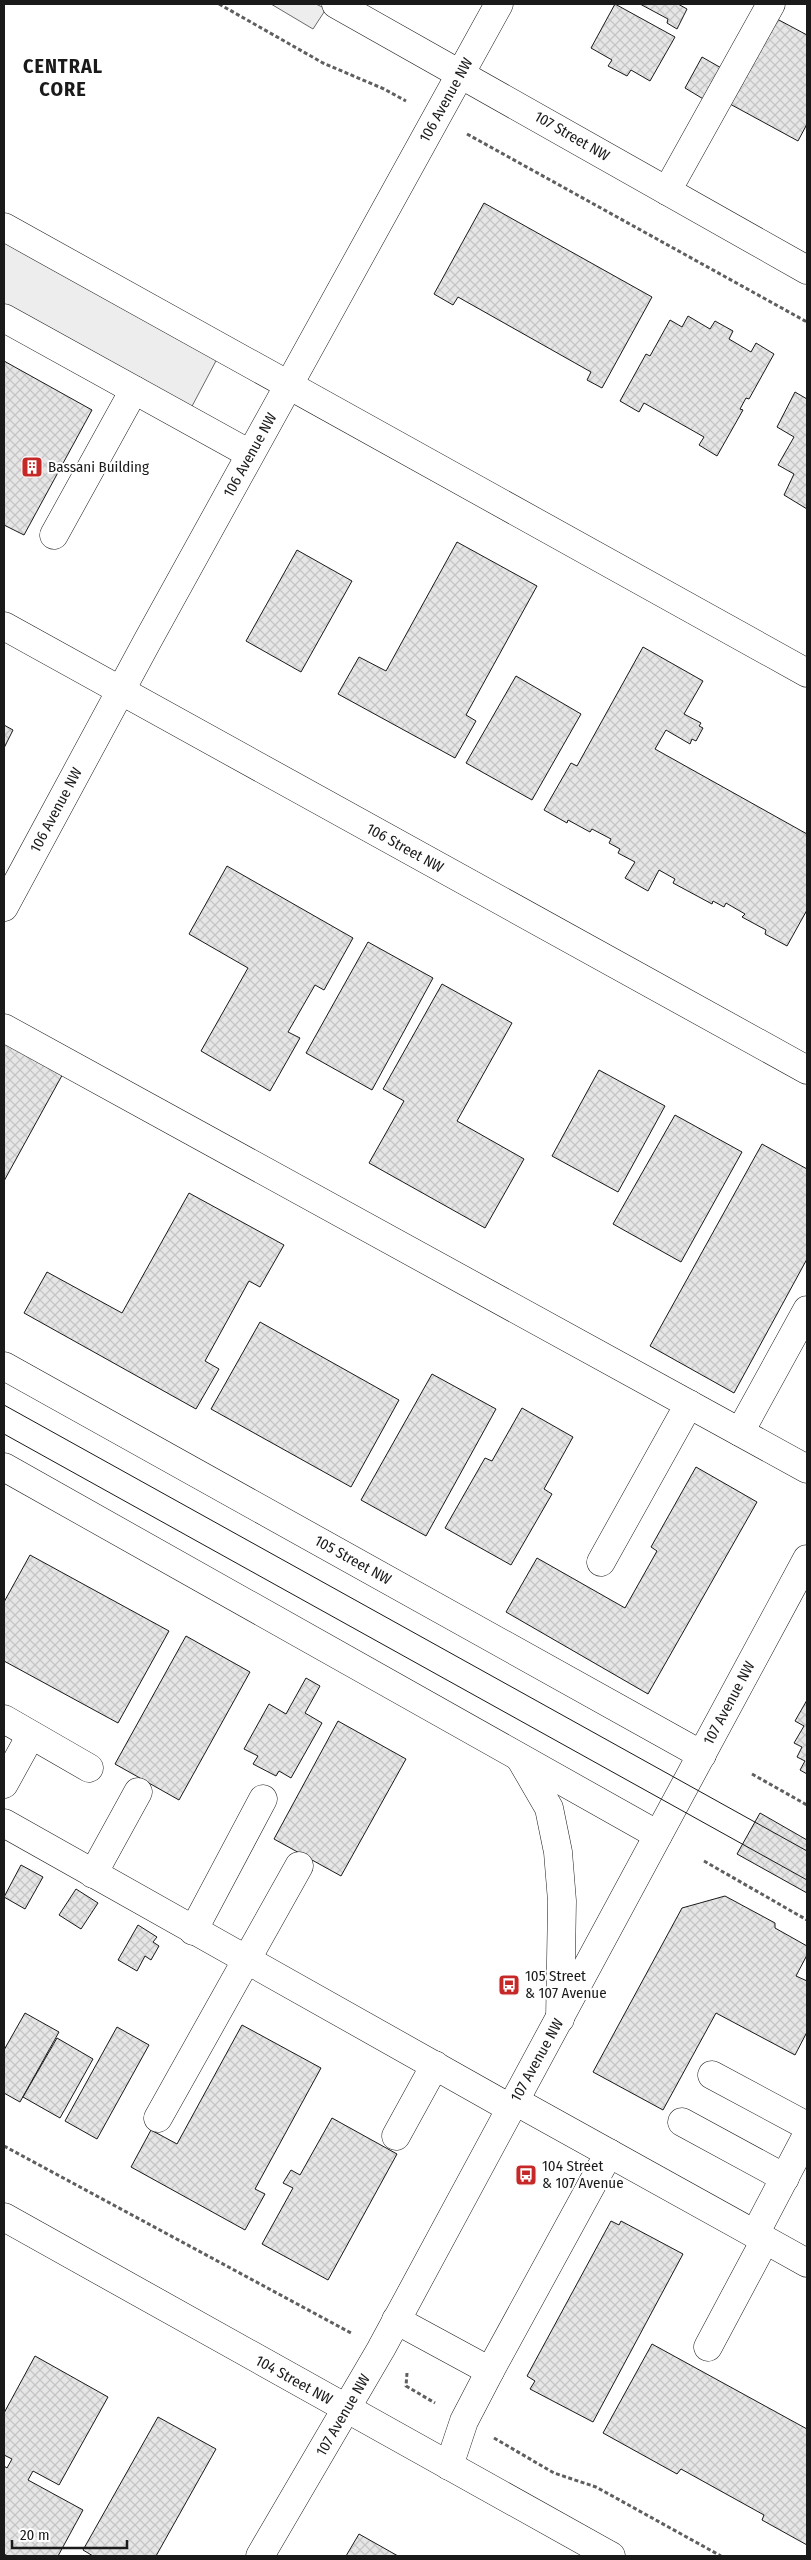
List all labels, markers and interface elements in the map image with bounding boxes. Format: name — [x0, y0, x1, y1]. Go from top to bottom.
district label: CENTRAL CORE — [23, 54, 103, 101]
street label: 106 Avenue NW — [415, 55, 477, 145]
street label: 107 Street NW — [531, 107, 613, 165]
street label: 106 Avenue NW — [219, 410, 281, 500]
building icon: Bassani Building — [20, 455, 44, 479]
place label: Bassani Building — [48, 458, 149, 476]
street label: 106 Avenue NW — [26, 764, 86, 856]
street label: 106 Street NW — [363, 819, 447, 877]
street label: 105 Street NW — [312, 1532, 394, 1588]
street label: 107 Avenue NW — [699, 1658, 759, 1748]
place label: 105 Street & 107 Avenue — [525, 1967, 607, 2002]
bus stop icon: 105 Street & 107 Avenue — [497, 1973, 521, 1997]
street label: 107 Avenue NW — [507, 2015, 567, 2105]
place label: 104 Street & 107 Avenue — [542, 2157, 624, 2192]
bus stop icon: 104 Street & 107 Avenue — [514, 2163, 538, 2187]
street label: 104 Street NW — [252, 2351, 336, 2409]
street label: 107 Avenue NW — [312, 2371, 374, 2459]
scale bar — [12, 2518, 128, 2550]
text: 20 m — [20, 2526, 50, 2544]

